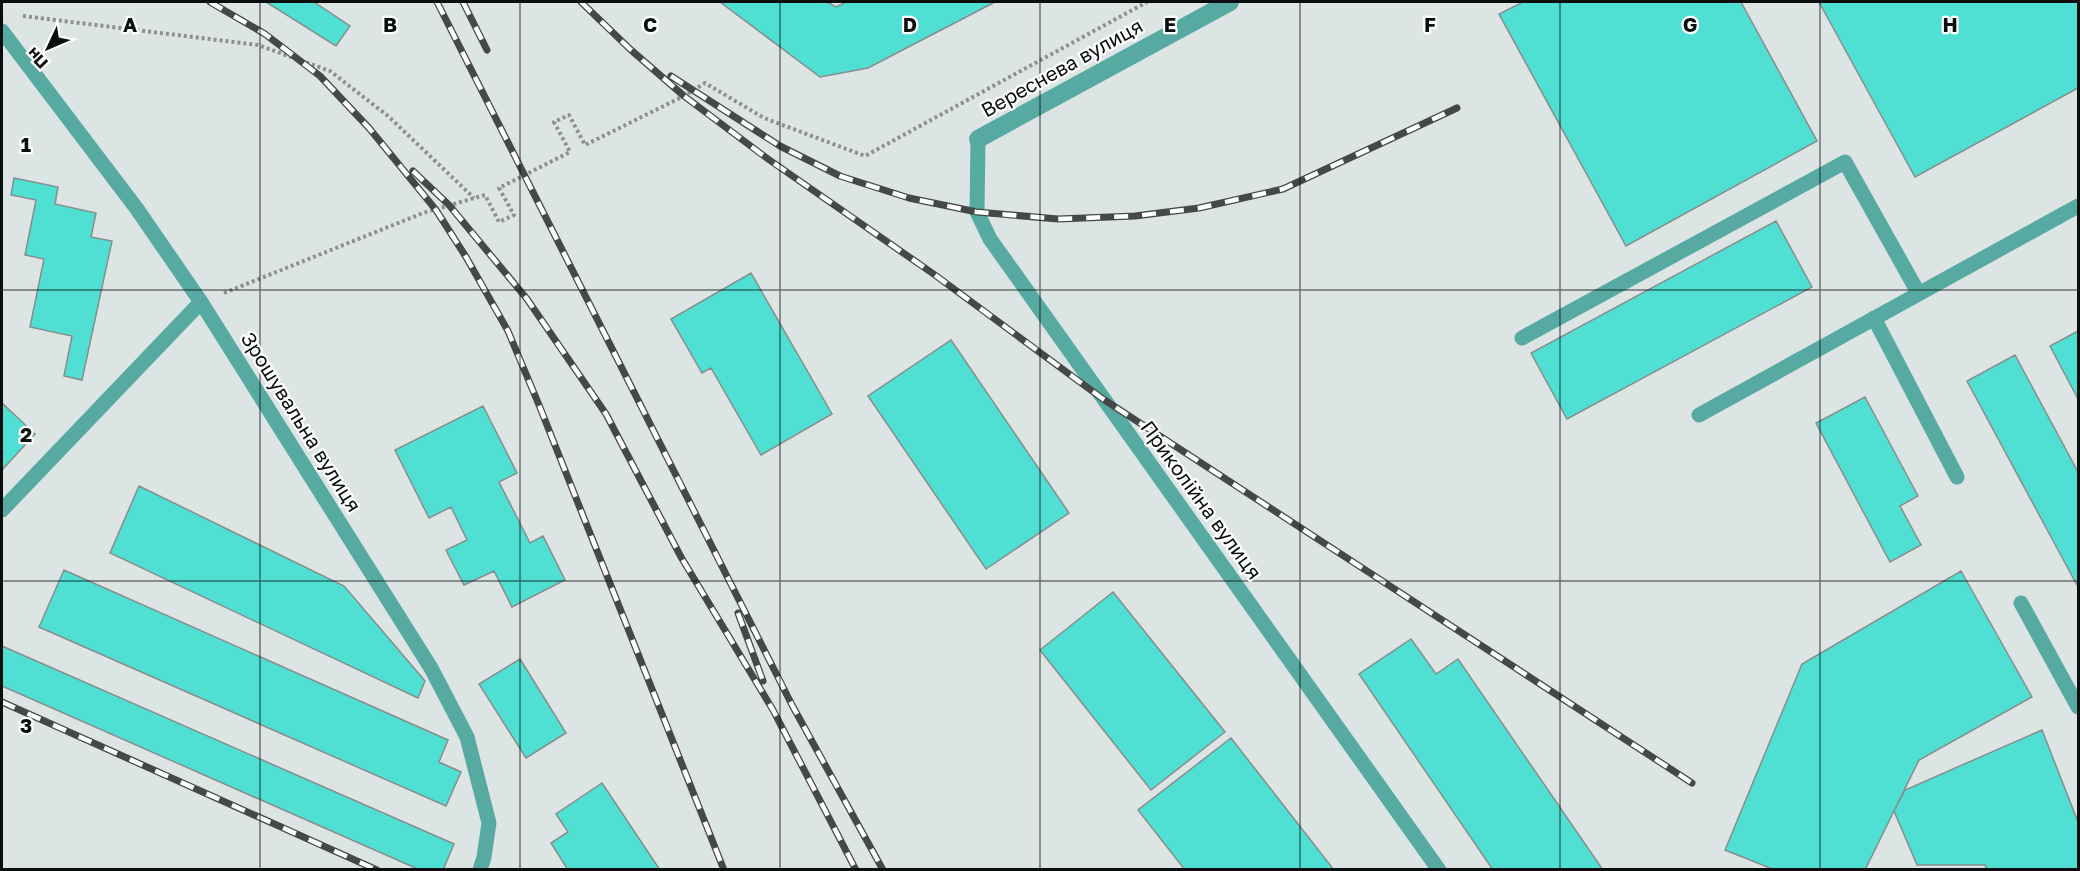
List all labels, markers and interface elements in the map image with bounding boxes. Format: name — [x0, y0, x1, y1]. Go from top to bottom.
text: A — [123, 12, 137, 36]
text: B — [383, 12, 397, 36]
text: C — [643, 12, 657, 36]
text: D — [903, 12, 917, 36]
text: E — [1164, 12, 1176, 36]
text: F — [1424, 12, 1436, 36]
text: G — [1683, 12, 1697, 36]
text: H — [1942, 12, 1958, 36]
street label: Вереснева вулиця — [977, 13, 1146, 121]
north arrow — [18, 18, 78, 78]
text: Пн — [22, 44, 52, 73]
text: 1 — [21, 132, 31, 156]
street label: Зрошувальна вулиця — [237, 327, 367, 516]
street label: Приколійна вулиця — [1136, 416, 1267, 583]
text: 2 — [20, 422, 32, 446]
text: 3 — [20, 713, 32, 737]

